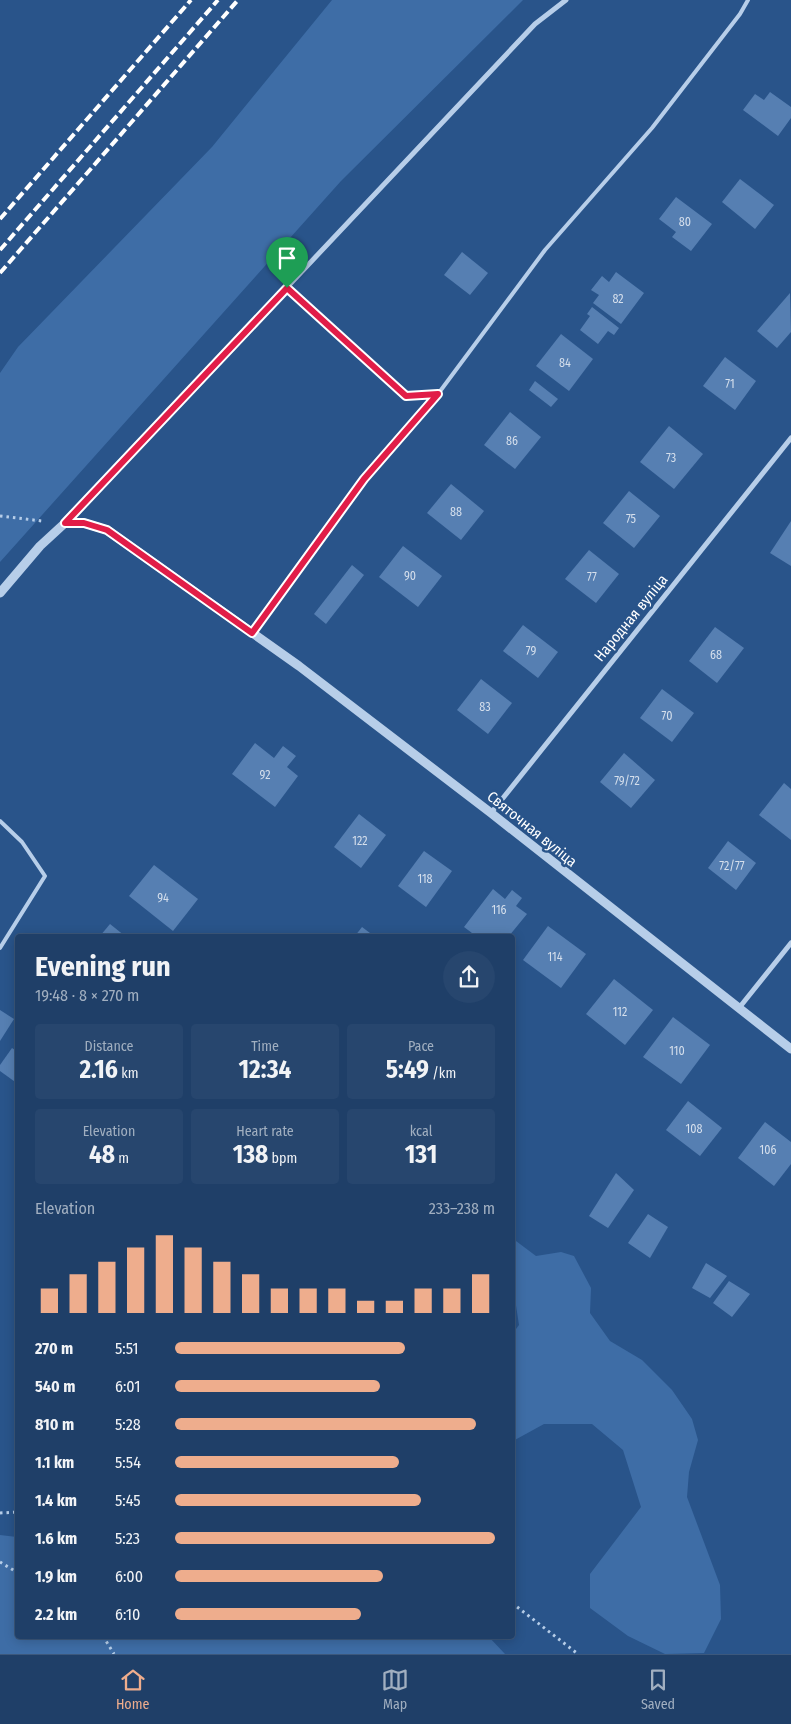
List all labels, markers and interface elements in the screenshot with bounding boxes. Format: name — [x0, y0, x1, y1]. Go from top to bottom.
house number: 80 — [679, 215, 691, 229]
pin — [266, 237, 308, 288]
icon: arrive — [273, 244, 301, 272]
house number: 82 — [612, 292, 624, 306]
house number: 84 — [559, 356, 571, 370]
house number: 71 — [725, 377, 735, 391]
house number: 86 — [506, 434, 518, 448]
house number: 73 — [666, 451, 676, 465]
house number: 88 — [450, 505, 462, 519]
house number: 75 — [626, 512, 637, 526]
house number: 90 — [404, 569, 416, 583]
house number: 77 — [587, 570, 597, 584]
street label: Народная вуліца — [590, 571, 672, 665]
house number: 79 — [526, 644, 536, 658]
house number: 68 — [710, 648, 722, 662]
house number: 83 — [479, 700, 491, 714]
house number: 70 — [662, 709, 672, 723]
house number: 92 — [260, 768, 270, 782]
house number: 79/72 — [614, 774, 640, 788]
street label: Святочная вуліца — [483, 787, 581, 871]
house number: 122 — [352, 834, 368, 848]
house number: 72/77 — [719, 859, 745, 873]
house number: 118 — [417, 872, 433, 886]
house number: 94 — [157, 891, 169, 905]
house number: 116 — [491, 903, 507, 917]
text: Evening run — [35, 950, 171, 983]
house number: 114 — [547, 950, 563, 964]
button: share — [443, 951, 495, 1003]
text: 19:48 · 8 × 270 m — [35, 986, 139, 1005]
house number: 112 — [613, 1005, 627, 1019]
text: Distance — [85, 1038, 134, 1055]
text: Time — [251, 1038, 279, 1055]
text: Pace — [408, 1038, 434, 1055]
house number: 110 — [669, 1044, 685, 1058]
text: 2.16 — [79, 1055, 118, 1085]
text: 12:34 — [239, 1055, 291, 1085]
text: 5:49 — [386, 1055, 429, 1085]
text: km — [118, 1065, 139, 1082]
text: /km — [429, 1065, 456, 1082]
house number: 108 — [686, 1122, 702, 1136]
text: Elevation — [83, 1123, 135, 1140]
text: Heart rate — [236, 1123, 294, 1140]
text: kcal — [410, 1123, 432, 1140]
text: 48 — [89, 1140, 115, 1170]
text: 138 — [233, 1140, 268, 1170]
text: 131 — [405, 1140, 437, 1170]
house number: 106 — [760, 1143, 776, 1157]
text: m — [115, 1150, 129, 1167]
text: bpm — [268, 1150, 297, 1167]
text: Elevation — [35, 1199, 95, 1218]
text: 233–238 m — [429, 1199, 495, 1218]
text: 270 m — [35, 1339, 73, 1358]
text: 5:51 — [115, 1339, 139, 1358]
text: 540 m — [35, 1377, 75, 1396]
text: 6:01 — [115, 1377, 141, 1396]
text: 810 m — [35, 1415, 74, 1434]
text: 5:28 — [115, 1415, 141, 1434]
text: 1.1 km — [35, 1453, 74, 1472]
text: 5:54 — [115, 1453, 141, 1472]
text: 1.4 km — [35, 1491, 77, 1510]
text: 5:45 — [115, 1491, 141, 1510]
text: 1.6 km — [35, 1529, 77, 1548]
text: 5:23 — [115, 1529, 140, 1548]
text: 1.9 km — [35, 1567, 77, 1586]
text: 6:00 — [115, 1567, 143, 1586]
text: 2.2 km — [35, 1605, 77, 1624]
text: 6:10 — [115, 1605, 140, 1624]
tab: Home — [116, 1666, 149, 1713]
tab: Map — [381, 1666, 409, 1713]
tab: Saved — [641, 1666, 675, 1713]

